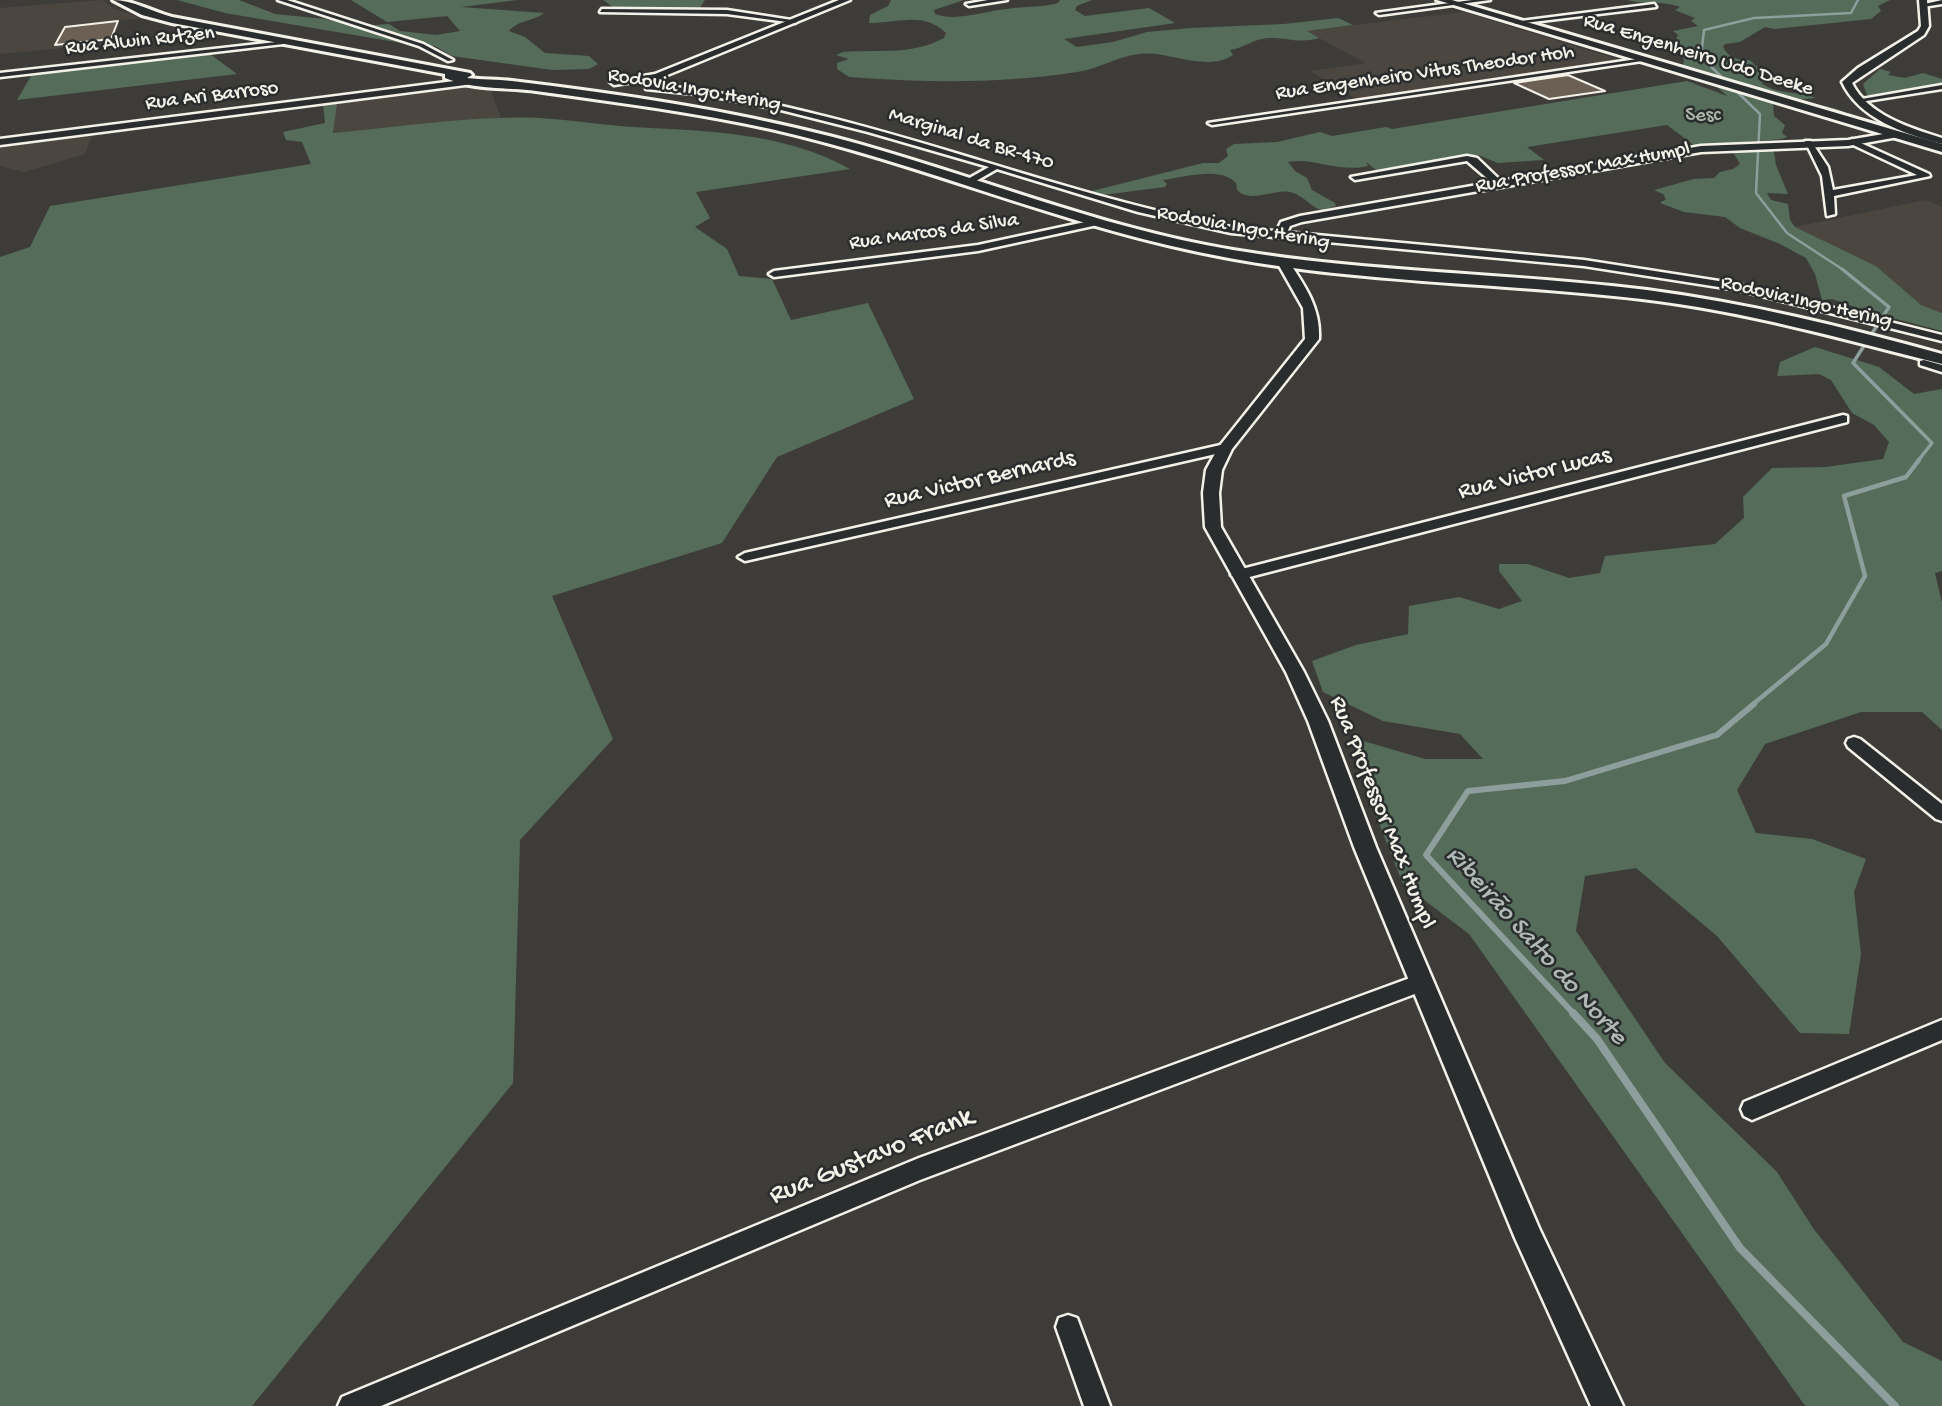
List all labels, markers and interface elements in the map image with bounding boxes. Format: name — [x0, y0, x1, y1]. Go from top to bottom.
street label: Rua Engenheiro Udo Deeke — [1580, 9, 1816, 103]
street label: Rua Alwin Rutzen — [64, 22, 216, 62]
street label: Rua Engenheiro Vitus Theodor Hoh — [1274, 41, 1576, 107]
street label: Rodovia Ingo Hering — [606, 63, 782, 119]
street label: Rua Ari Barroso — [144, 76, 280, 118]
street label: Marginal da BR-470 — [885, 103, 1057, 177]
park label: Sesc — [1685, 104, 1721, 130]
street label: Rua Professor Max Humpl — [1474, 138, 1692, 200]
street label: Rodovia Ingo Hering — [1155, 201, 1331, 257]
street label: Rua Marcos da Silva — [848, 209, 1020, 257]
street label: Rodovia Ingo Hering — [1718, 271, 1894, 335]
street label: Rua Victor Lucas — [1456, 442, 1614, 508]
street label: Rua Victor Bernards — [882, 445, 1078, 517]
street label: Rua Professor Max Humpl — [1321, 692, 1441, 934]
water label: Ribeirão Salto do Norte — [1438, 841, 1632, 1053]
street label: Rua Gustavo Frank — [765, 1102, 979, 1214]

